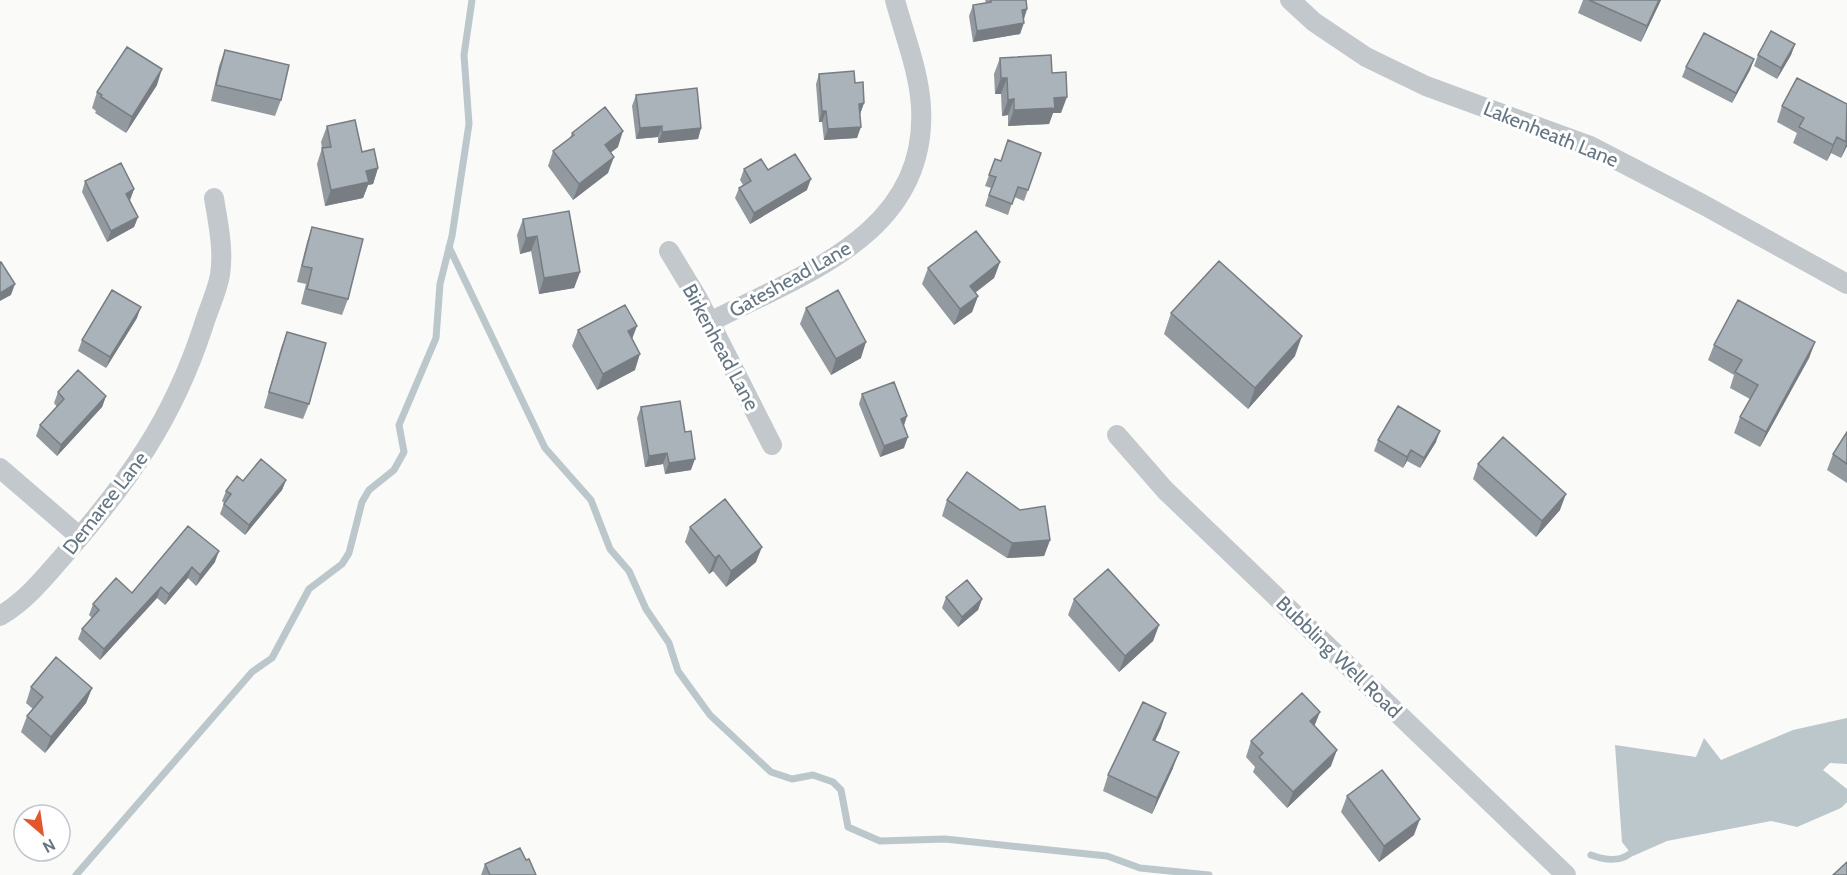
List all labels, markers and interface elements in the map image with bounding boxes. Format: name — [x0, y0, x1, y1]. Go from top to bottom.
street label: Lakenheath Lane — [1480, 96, 1622, 172]
street label: Gateshead Lane — [725, 236, 855, 322]
street label: Birkenhead Lane — [678, 280, 764, 414]
street label: Demaree Lane — [57, 447, 153, 559]
street label: Bubbling Well Road — [1271, 591, 1407, 723]
north arrow — [12, 803, 72, 863]
text: N — [39, 835, 59, 857]

